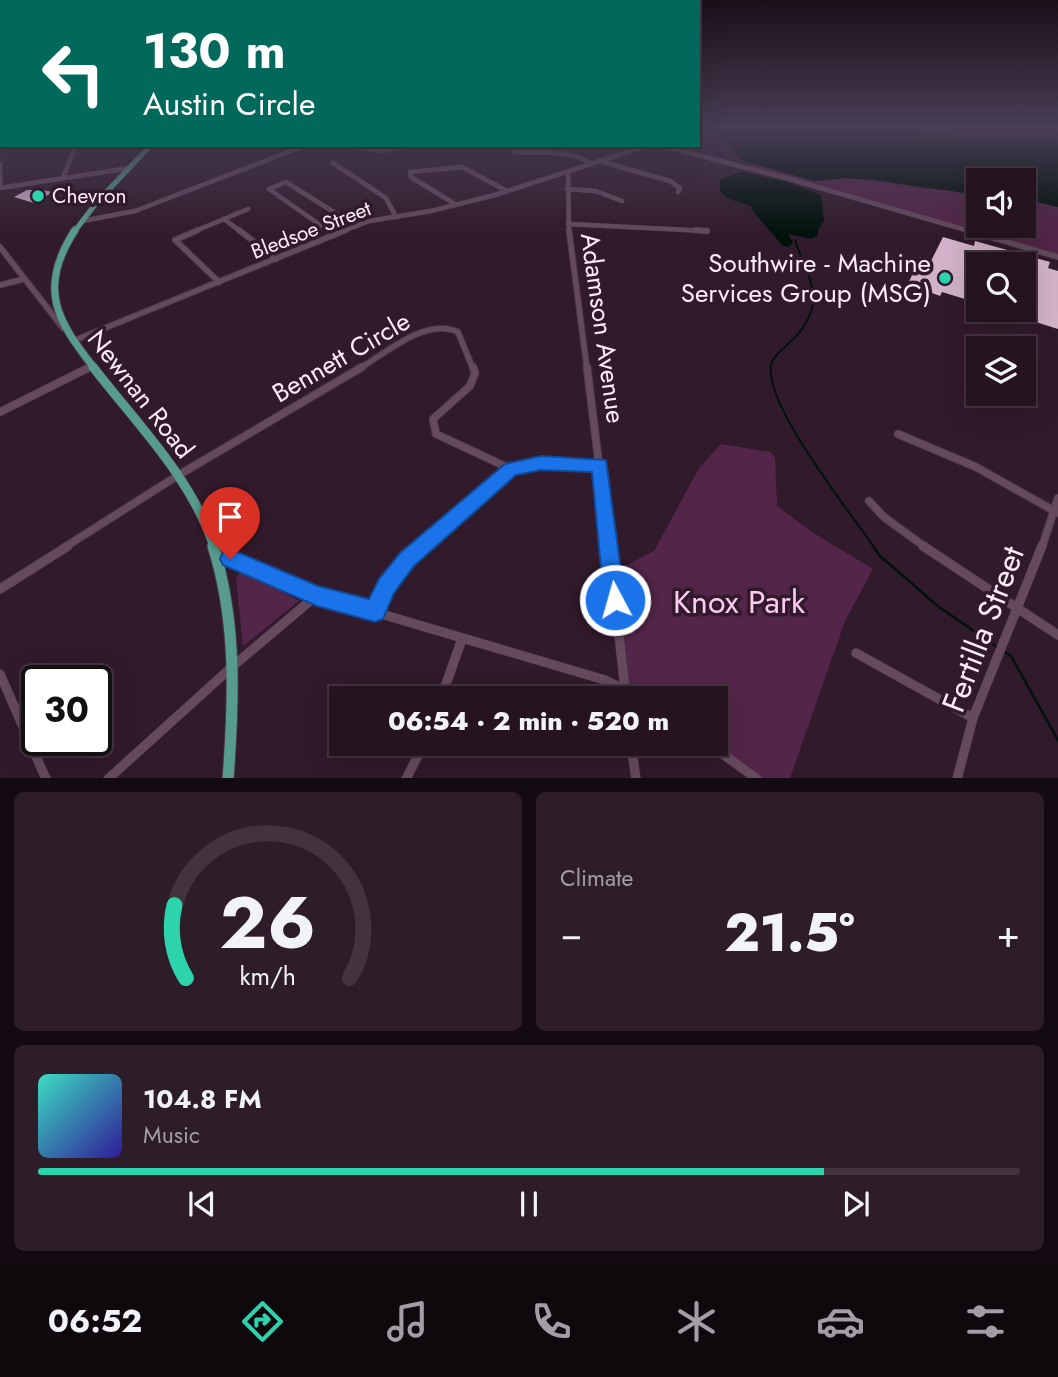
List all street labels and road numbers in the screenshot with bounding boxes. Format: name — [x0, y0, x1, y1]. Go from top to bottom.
street label: Bledsoe Street — [247, 193, 375, 267]
street label: Adamson Avenue — [571, 230, 635, 426]
street label: Bennett Circle — [265, 302, 417, 412]
street label: Newnan Road — [78, 321, 204, 467]
street label: Fertilla Street — [930, 539, 1036, 719]

